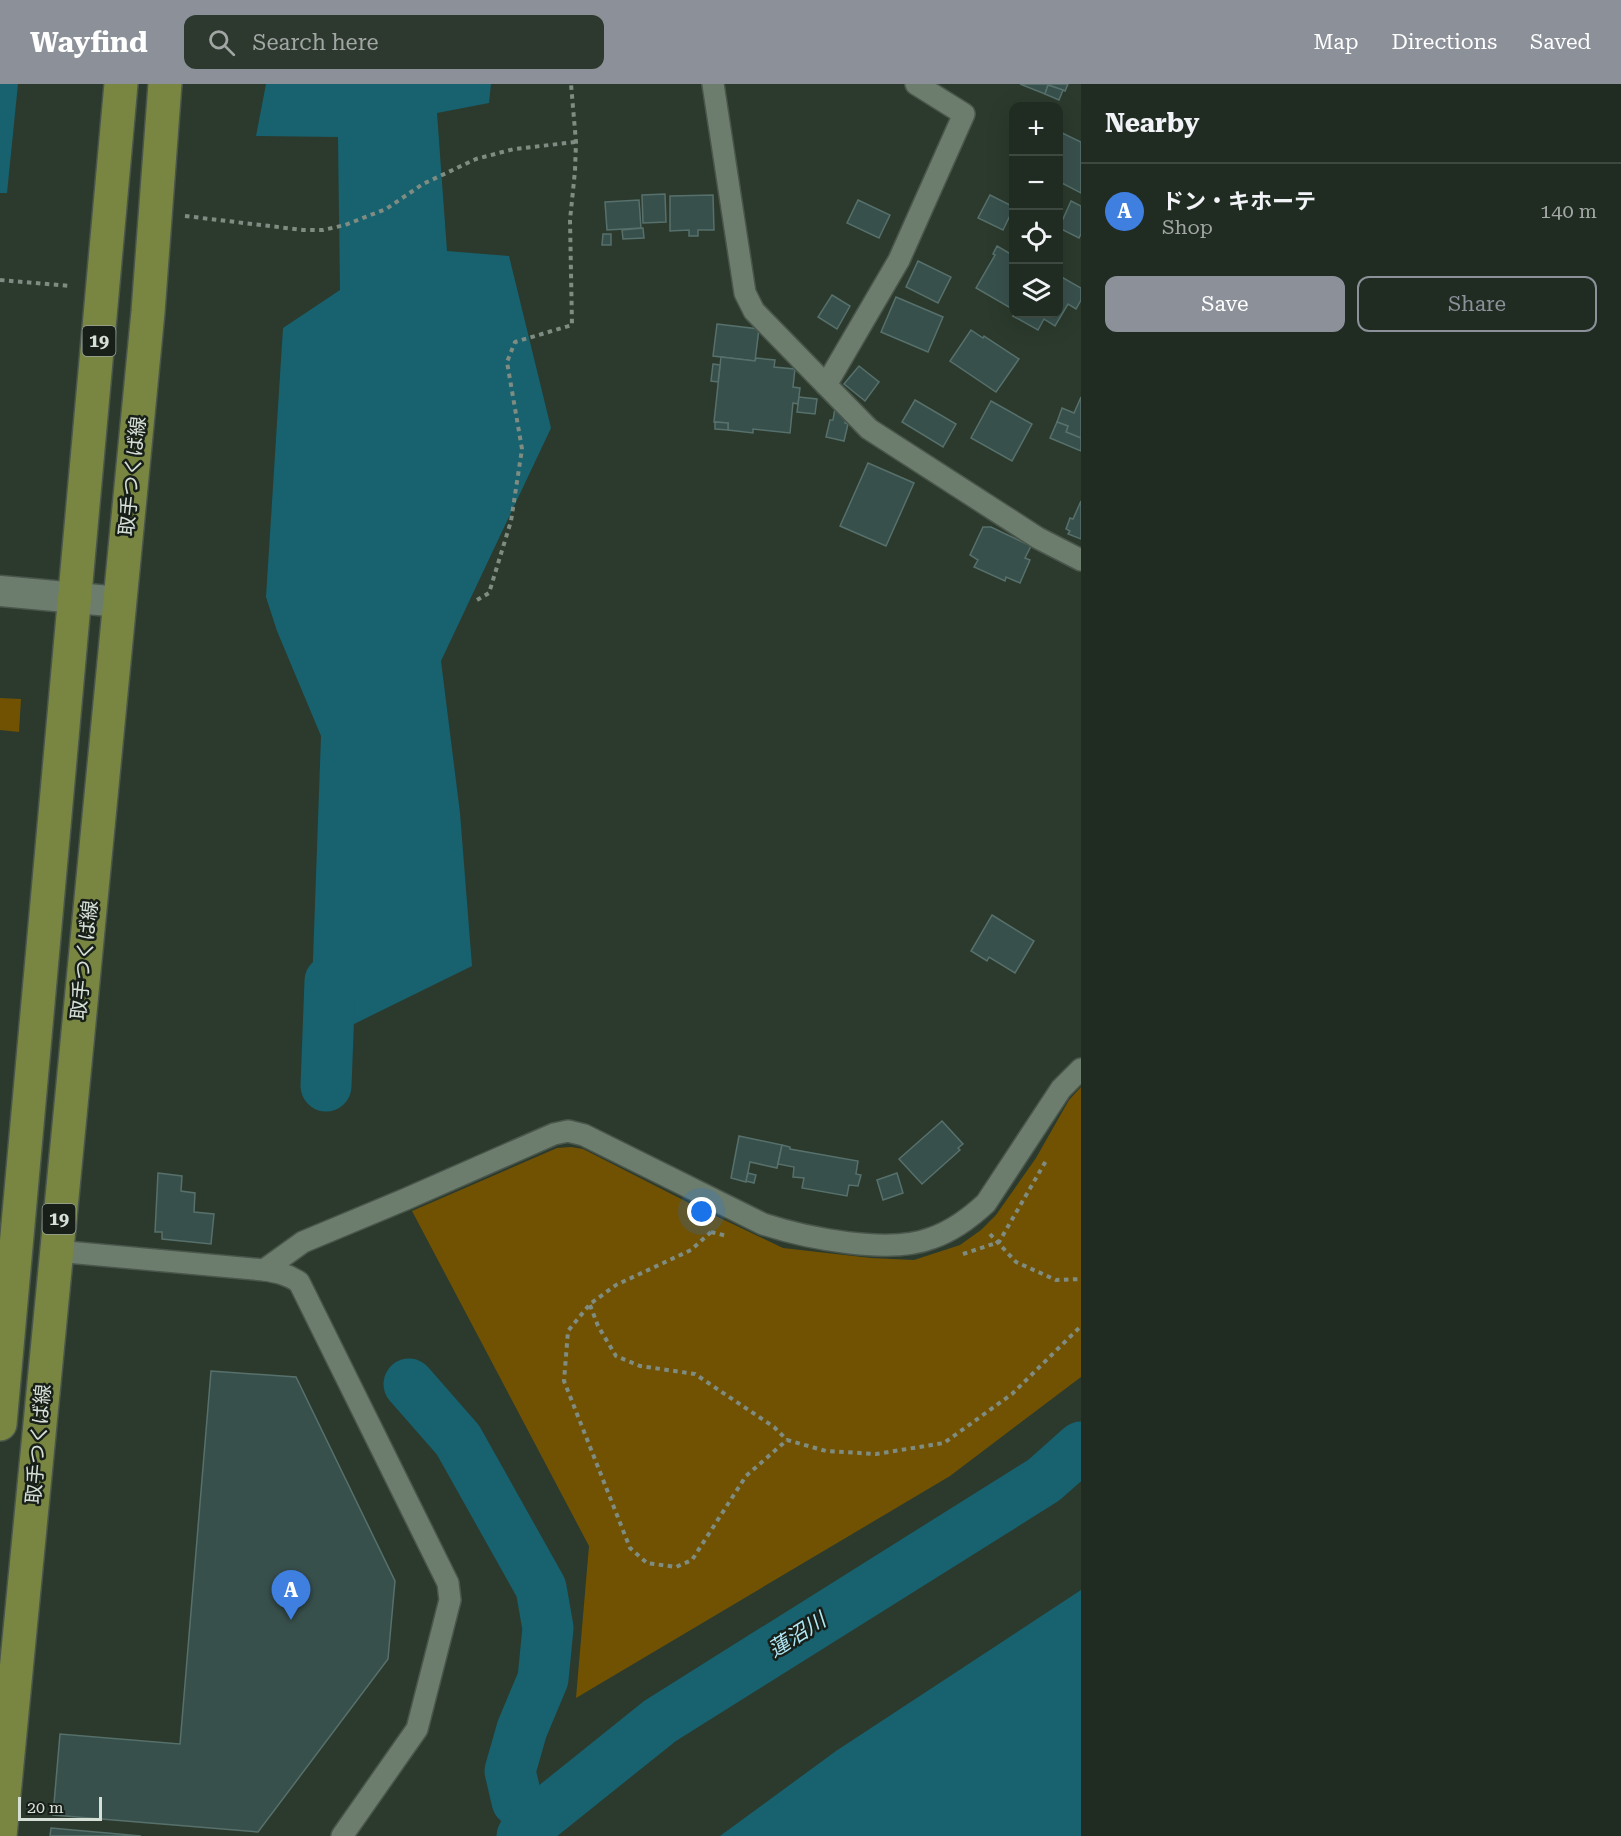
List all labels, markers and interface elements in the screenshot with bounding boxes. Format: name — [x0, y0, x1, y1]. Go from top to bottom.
search box — [184, 15, 604, 69]
text: Wayfind — [30, 26, 148, 59]
icon: search — [205, 26, 238, 59]
text: Search here — [253, 30, 379, 55]
text: Map — [1314, 30, 1358, 54]
text: Directions — [1391, 30, 1497, 54]
text: Saved — [1530, 30, 1591, 54]
map controls — [1009, 102, 1063, 318]
button: + — [1009, 102, 1063, 156]
text: Nearby — [1105, 108, 1199, 138]
button: − — [1009, 156, 1063, 210]
text: ドン・キホーテ — [1162, 189, 1316, 214]
text: A — [1117, 199, 1132, 223]
text: 140 m — [1540, 199, 1597, 223]
button: locate — [1009, 210, 1063, 264]
text: Shop — [1162, 215, 1213, 239]
button: layers — [1009, 264, 1063, 318]
button: Save — [1105, 276, 1345, 332]
button: Share — [1357, 276, 1597, 332]
road number: 19 — [82, 326, 116, 356]
street label: 取手つくば線 — [114, 415, 150, 537]
street label: 取手つくば線 — [66, 899, 102, 1021]
your location — [687, 1197, 716, 1226]
road number: 19 — [42, 1204, 76, 1234]
street label: 取手つくば線 — [21, 1383, 55, 1505]
pin: A — [272, 1570, 310, 1620]
water label: 蓮沼川 — [764, 1607, 832, 1662]
scale bar — [18, 1794, 102, 1822]
text: 20 m — [27, 1798, 64, 1817]

